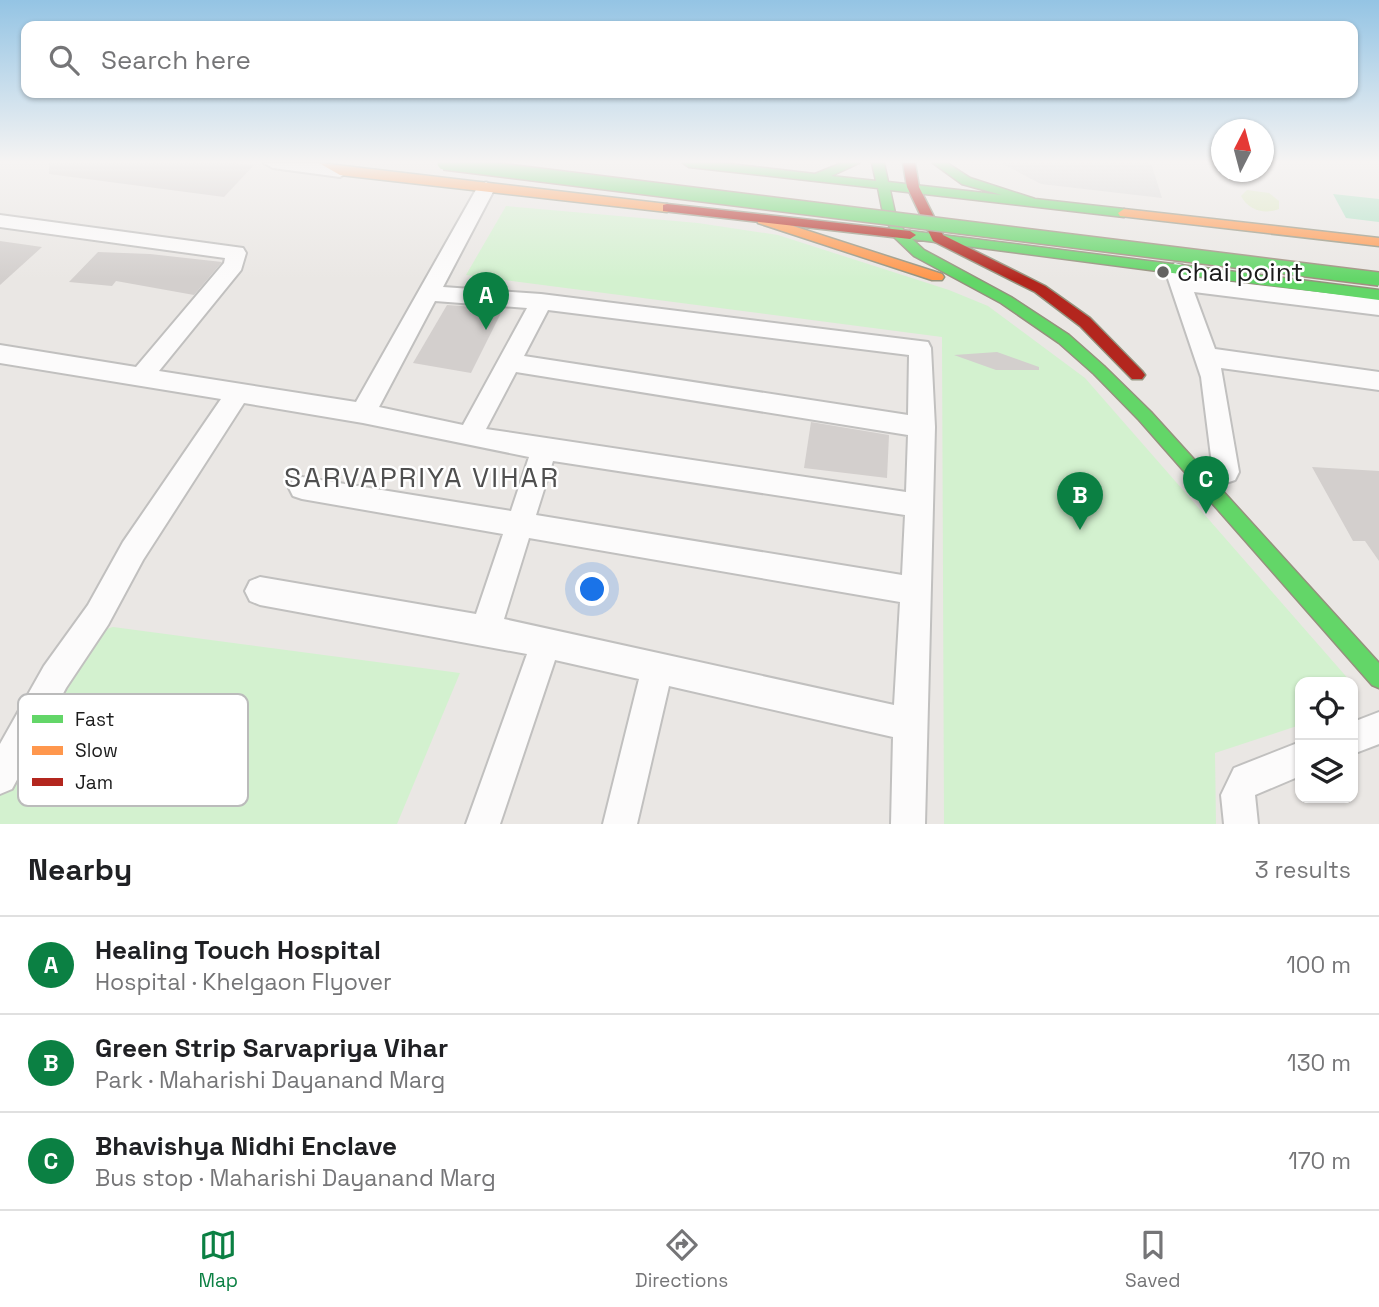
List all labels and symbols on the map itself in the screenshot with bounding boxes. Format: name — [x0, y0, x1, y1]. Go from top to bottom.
north arrow — [1211, 119, 1274, 182]
place label: chai point — [1177, 255, 1303, 289]
marker: chai point — [1155, 264, 1171, 280]
pin: A — [463, 272, 509, 330]
pin: C — [1183, 456, 1229, 514]
district label: SARVAPRIYA VIHAR — [284, 459, 560, 495]
pin: B — [1057, 472, 1103, 530]
your location — [575, 572, 609, 606]
legend — [18, 694, 248, 806]
text: Fast — [75, 707, 115, 732]
text: Slow — [75, 738, 118, 763]
text: Jam — [75, 770, 113, 795]

